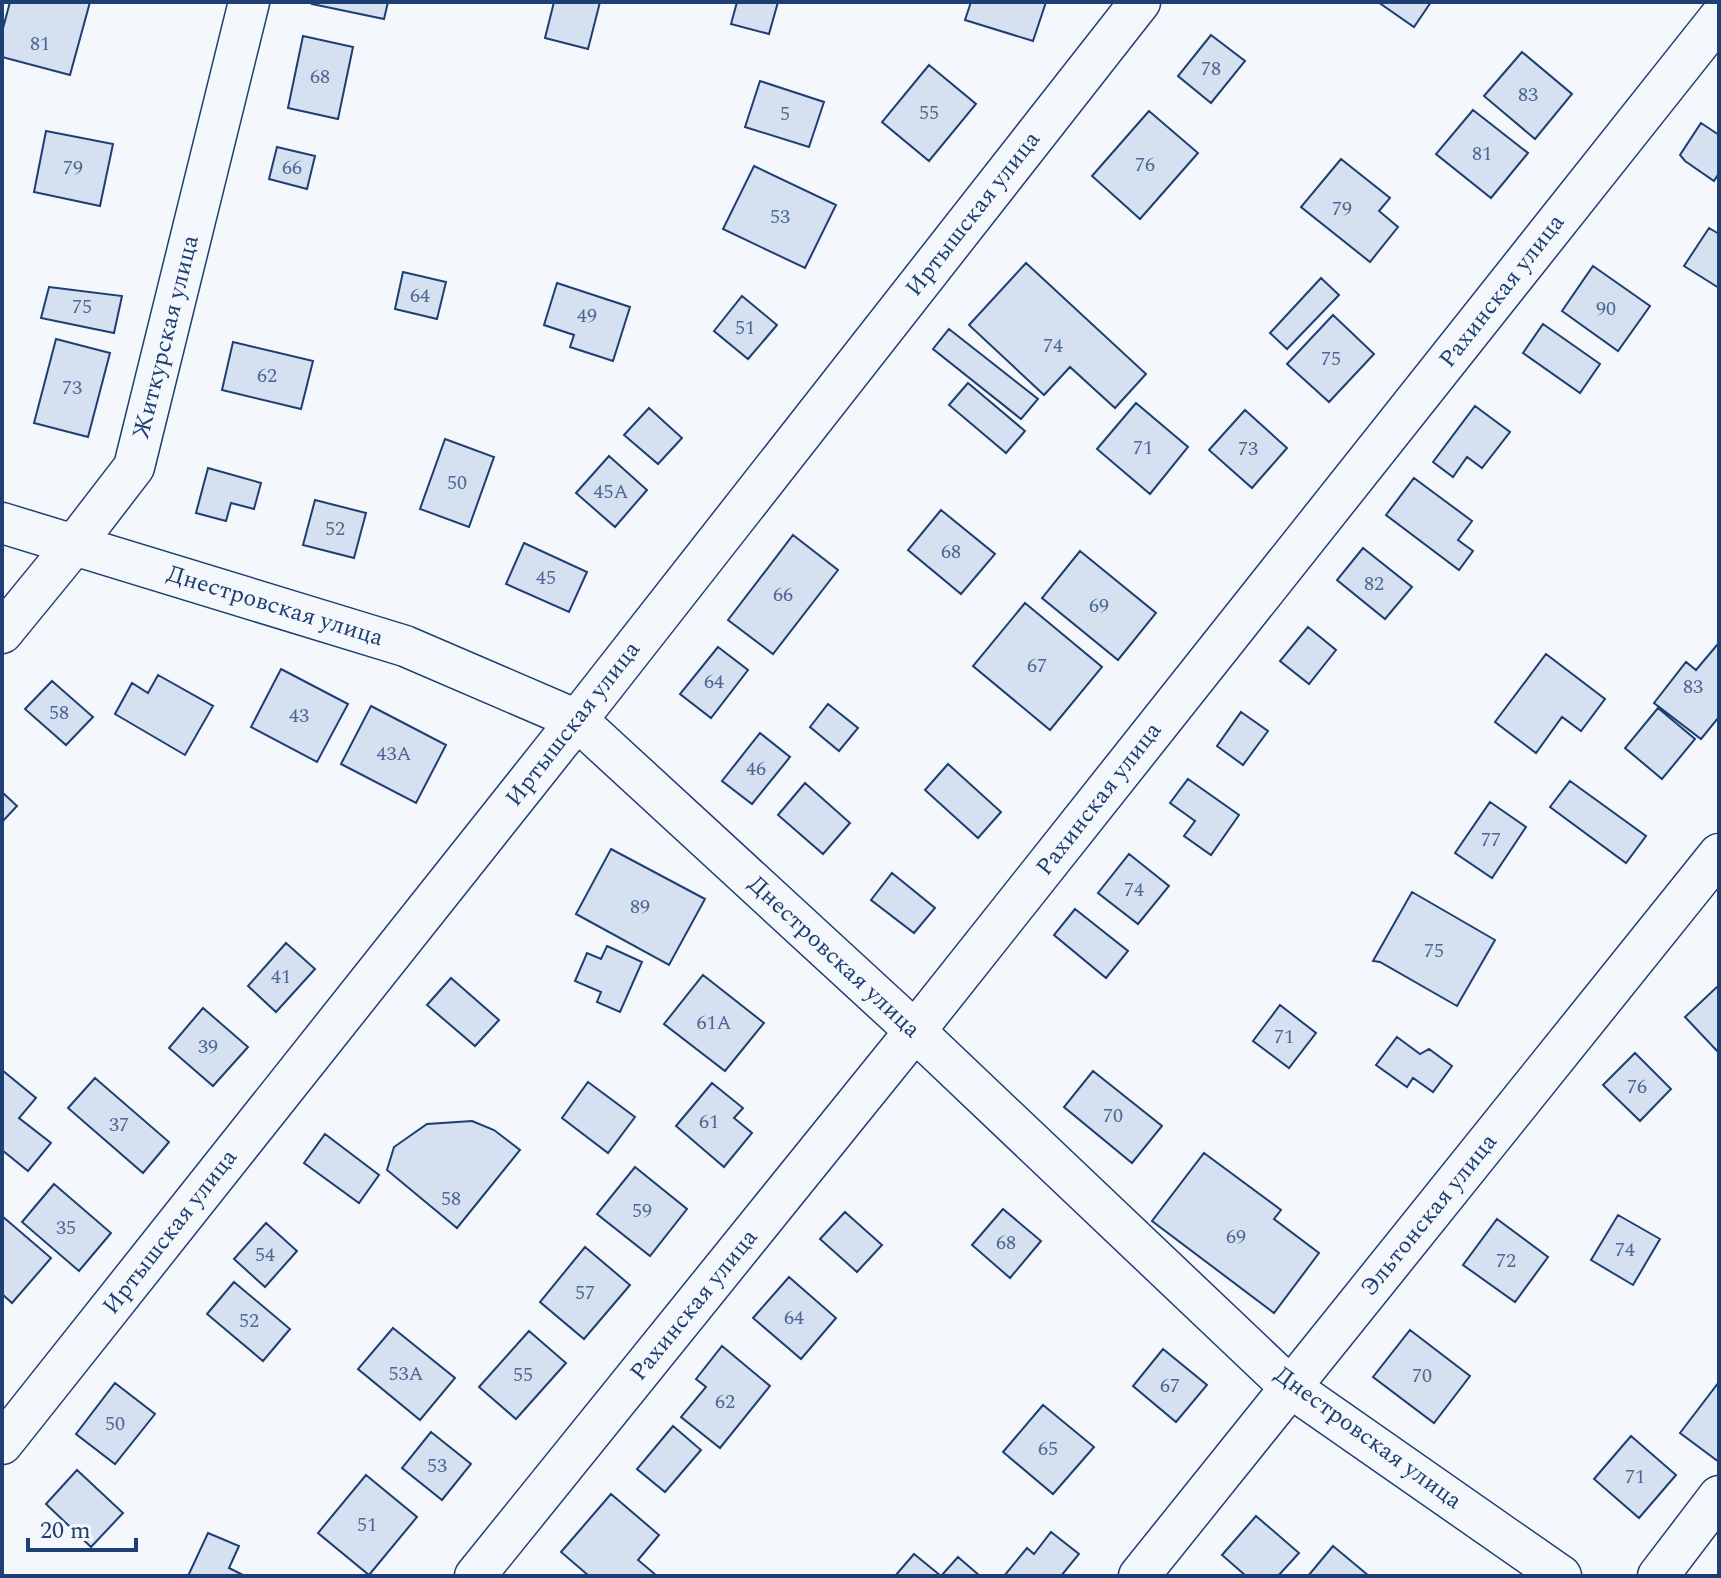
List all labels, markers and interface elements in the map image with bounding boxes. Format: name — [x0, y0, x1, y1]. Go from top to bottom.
house number: 81 — [30, 29, 50, 59]
house number: 78 — [1201, 54, 1221, 84]
house number: 68 — [310, 62, 330, 92]
house number: 83 — [1518, 80, 1538, 110]
house number: 55 — [919, 98, 939, 128]
house number: 5 — [780, 99, 790, 129]
street label: Иртышская улица — [897, 123, 1049, 305]
house number: 81 — [1472, 139, 1492, 169]
house number: 76 — [1135, 150, 1155, 180]
house number: 79 — [63, 153, 83, 183]
house number: 66 — [282, 153, 302, 183]
house number: 79 — [1332, 194, 1352, 224]
house number: 53 — [770, 202, 790, 232]
street label: Рахинская улица — [1430, 206, 1574, 376]
street label: Житкурская улица — [123, 231, 209, 443]
house number: 64 — [410, 281, 430, 311]
house number: 75 — [72, 292, 92, 322]
house number: 90 — [1596, 294, 1616, 324]
house number: 49 — [577, 301, 597, 331]
house number: 51 — [735, 313, 755, 343]
house number: 74 — [1043, 331, 1063, 361]
house number: 75 — [1321, 344, 1341, 374]
house number: 62 — [257, 361, 277, 391]
house number: 73 — [62, 373, 82, 403]
house number: 71 — [1133, 433, 1153, 463]
house number: 73 — [1238, 434, 1258, 464]
house number: 50 — [447, 468, 467, 498]
house number: 45А — [594, 477, 629, 507]
house number: 52 — [325, 514, 345, 544]
house number: 68 — [941, 537, 961, 567]
street label: Днестровская улица — [162, 556, 388, 656]
house number: 45 — [536, 563, 556, 593]
house number: 82 — [1364, 569, 1384, 599]
house number: 66 — [773, 580, 793, 610]
house number: 69 — [1089, 591, 1109, 621]
street label: Иртышская улица — [497, 633, 649, 815]
house number: 67 — [1027, 651, 1047, 681]
house number: 64 — [704, 667, 724, 697]
house number: 83 — [1683, 672, 1703, 702]
house number: 58 — [49, 698, 69, 728]
house number: 43 — [289, 701, 309, 731]
street label: Рахинская улица — [1027, 714, 1171, 884]
house number: 43А — [377, 739, 412, 769]
house number: 46 — [746, 754, 766, 784]
house number: 77 — [1481, 825, 1501, 855]
street label: Днестровская улица — [739, 867, 929, 1047]
house number: 74 — [1124, 875, 1144, 905]
house number: 89 — [630, 892, 650, 922]
house number: 75 — [1424, 936, 1444, 966]
house number: 41 — [271, 962, 291, 992]
house number: 61А — [697, 1008, 732, 1038]
house number: 71 — [1274, 1022, 1294, 1052]
house number: 39 — [198, 1032, 218, 1062]
house number: 76 — [1627, 1072, 1647, 1102]
house number: 70 — [1103, 1101, 1123, 1131]
house number: 61 — [699, 1107, 719, 1137]
house number: 37 — [109, 1110, 129, 1140]
street label: Эльтонская улица — [1352, 1125, 1506, 1304]
street label: Иртышская улица — [94, 1141, 246, 1323]
house number: 58 — [441, 1184, 461, 1214]
house number: 59 — [632, 1196, 652, 1226]
house number: 35 — [56, 1213, 76, 1243]
street label: Рахинская улица — [621, 1221, 767, 1389]
house number: 69 — [1226, 1222, 1246, 1252]
house number: 68 — [996, 1228, 1016, 1258]
house number: 74 — [1615, 1235, 1635, 1265]
house number: 54 — [255, 1240, 275, 1270]
house number: 72 — [1496, 1246, 1516, 1276]
house number: 57 — [575, 1278, 595, 1308]
house number: 64 — [784, 1303, 804, 1333]
house number: 52 — [239, 1306, 259, 1336]
street label: Днестровская улица — [1266, 1357, 1470, 1519]
house number: 53А — [389, 1359, 424, 1389]
house number: 55 — [513, 1360, 533, 1390]
house number: 70 — [1412, 1361, 1432, 1391]
house number: 67 — [1160, 1371, 1180, 1401]
house number: 62 — [715, 1387, 735, 1417]
house number: 50 — [105, 1409, 125, 1439]
house number: 65 — [1038, 1434, 1058, 1464]
house number: 53 — [427, 1451, 447, 1481]
house number: 71 — [1625, 1462, 1645, 1492]
scale bar — [28, 1502, 136, 1552]
house number: 51 — [357, 1510, 377, 1540]
text: 20 m — [40, 1513, 91, 1549]

